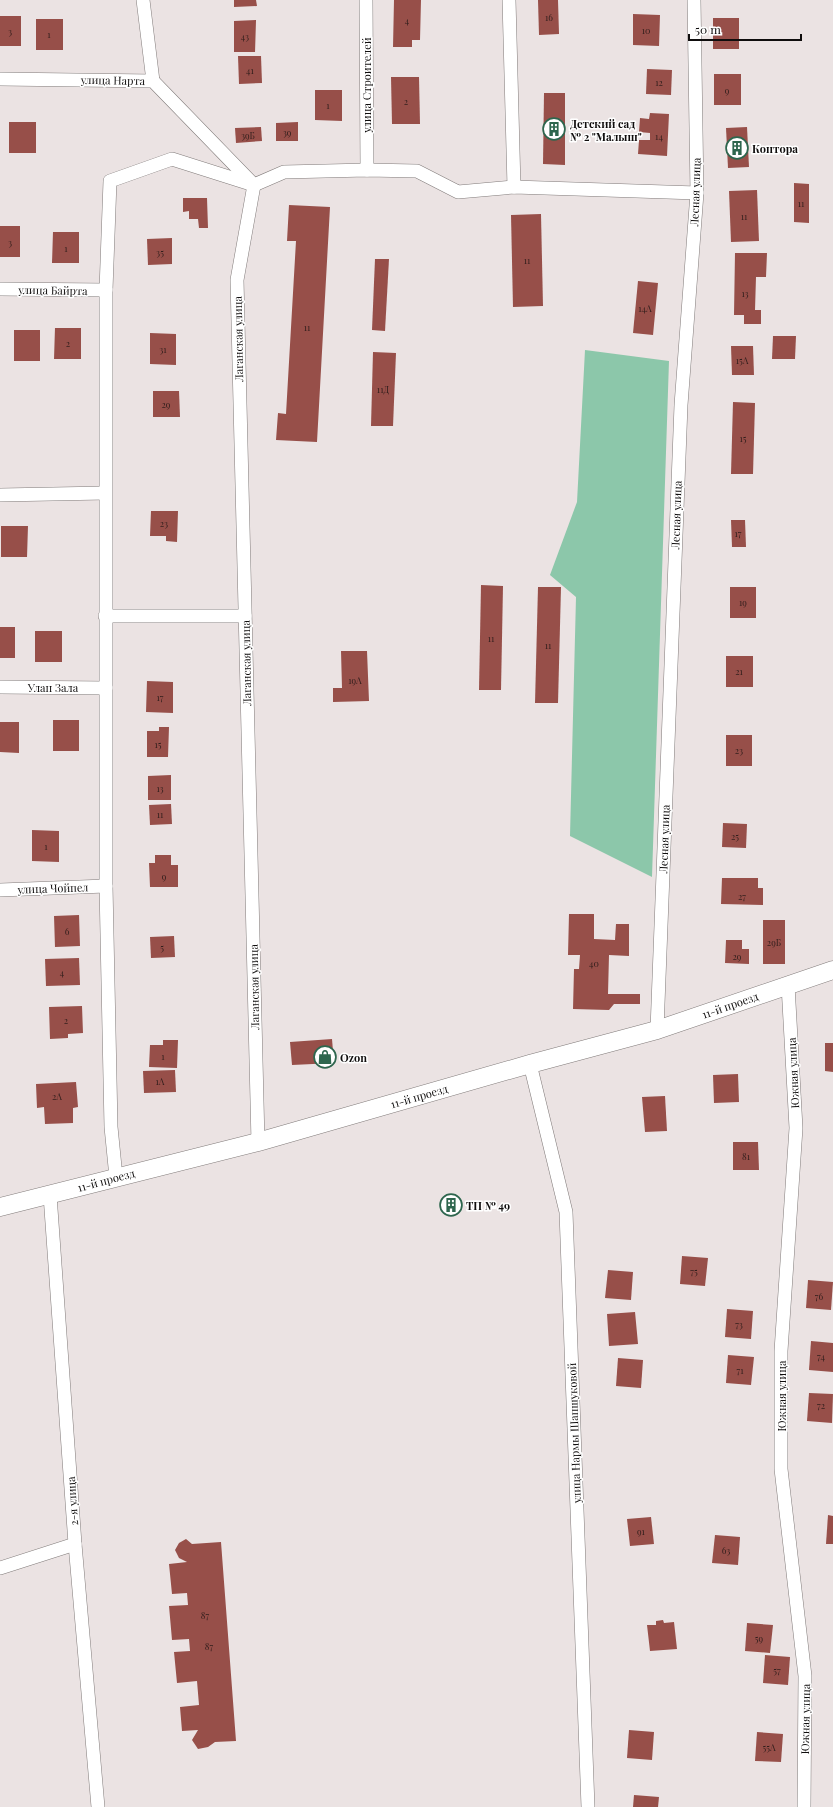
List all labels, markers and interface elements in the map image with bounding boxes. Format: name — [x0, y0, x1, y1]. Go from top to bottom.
house number: 16 — [545, 11, 553, 23]
house number: 4 — [405, 14, 410, 26]
scale bar — [689, 16, 801, 42]
text: 50 m — [695, 21, 721, 37]
house number: 10 — [642, 24, 650, 36]
house number: 3 — [8, 25, 12, 37]
house number: 1 — [47, 28, 51, 40]
house number: 43 — [241, 30, 249, 42]
street label: улица Строителей — [359, 37, 374, 134]
house number: 41 — [246, 64, 255, 76]
street label: улица Нарта — [80, 72, 146, 88]
house number: 12 — [655, 76, 663, 88]
house number: 9 — [725, 84, 730, 96]
house number: 2 — [404, 95, 408, 107]
house number: 1 — [326, 99, 330, 111]
building icon: Детский сад № 2 "Малыш" — [541, 116, 567, 142]
place label: Детский сад № 2 "Малыш" — [570, 116, 642, 144]
house number: 39 — [283, 126, 292, 138]
house number: 39Б — [241, 129, 255, 141]
house number: 14 — [655, 130, 663, 142]
building icon: Контора — [724, 135, 750, 161]
place label: Контора — [752, 141, 798, 156]
street label: Лесная улица — [686, 157, 704, 228]
house number: 11 — [798, 197, 805, 209]
house number: 11 — [741, 210, 748, 222]
house number: 3 — [8, 236, 12, 248]
house number: 1 — [64, 242, 68, 254]
house number: 35 — [156, 246, 164, 258]
house number: 11 — [524, 254, 531, 266]
street label: улица Байрта — [17, 282, 88, 298]
house number: 13 — [741, 287, 749, 299]
street label: Лаганская улица — [230, 295, 246, 383]
house number: 14А — [638, 302, 652, 314]
house number: 11 — [304, 321, 311, 333]
house number: 2 — [66, 337, 70, 349]
house number: 31 — [159, 343, 167, 355]
house number: 15А — [736, 354, 749, 366]
house number: 11Д — [377, 383, 389, 395]
house number: 29 — [162, 398, 171, 410]
house number: 15 — [740, 432, 747, 444]
street label: Лесная улица — [667, 480, 685, 551]
house number: 23 — [160, 517, 168, 529]
house number: 17 — [735, 527, 742, 539]
house number: 19 — [739, 596, 747, 608]
street label: Лаганская улица — [238, 619, 254, 707]
house number: 11 — [488, 632, 495, 644]
house number: 11 — [545, 639, 552, 651]
house number: 21 — [735, 665, 743, 677]
house number: 19А — [348, 674, 362, 686]
street label: Улан Зала — [27, 680, 79, 695]
house number: 17 — [157, 691, 164, 703]
house number: 15 — [155, 738, 162, 750]
house number: 23 — [735, 744, 743, 756]
house number: 13 — [156, 782, 164, 794]
street label: Лесная улица — [655, 804, 673, 875]
house number: 11 — [157, 808, 164, 820]
house number: 25 — [731, 830, 739, 842]
house number: 1 — [44, 840, 48, 852]
house number: 9 — [162, 870, 167, 882]
street label: улица Чойпел — [16, 879, 89, 897]
house number: 27 — [738, 890, 746, 902]
house number: 6 — [65, 925, 70, 937]
house number: 29Б — [767, 936, 781, 948]
house number: 5 — [160, 941, 164, 953]
street label: Лаганская улица — [246, 943, 262, 1031]
house number: 29 — [733, 950, 742, 962]
house number: 40 — [589, 957, 599, 969]
house number: 4 — [60, 966, 65, 978]
street label: 11-й проезд — [700, 988, 760, 1022]
house number: 2 — [64, 1014, 68, 1026]
street label: Южная улица — [784, 1037, 802, 1109]
shop icon: Ozon — [312, 1044, 338, 1070]
house number: 1 — [161, 1050, 165, 1062]
place label: Ozon — [340, 1050, 367, 1065]
house number: 1А — [155, 1075, 165, 1087]
street label: 11-й проезд — [389, 1081, 450, 1111]
house number: 2А — [52, 1090, 62, 1102]
house number: 81 — [742, 1150, 751, 1162]
street label: 11-й проезд — [76, 1165, 137, 1195]
building icon: ТП № 49 — [438, 1192, 464, 1218]
place label: ТП № 49 — [466, 1198, 510, 1213]
house number: 75 — [690, 1265, 698, 1277]
house number: 76 — [815, 1290, 823, 1302]
house number: 73 — [735, 1318, 743, 1330]
house number: 74 — [817, 1350, 825, 1362]
street label: Южная улица — [774, 1360, 789, 1431]
street label: улица Нармы Шапшуковой — [564, 1362, 584, 1505]
house number: 71 — [737, 1364, 744, 1376]
house number: 72 — [817, 1399, 825, 1411]
street label: 2-я улица — [63, 1475, 81, 1526]
house number: 91 — [637, 1525, 646, 1537]
house number: 63 — [722, 1544, 730, 1556]
house number: 87 — [201, 1609, 210, 1621]
house number: 59 — [755, 1632, 764, 1644]
house number: 87 — [205, 1640, 214, 1652]
house number: 57 — [773, 1664, 781, 1676]
street label: Южная улица — [797, 1683, 813, 1755]
house number: 55А — [762, 1741, 776, 1753]

